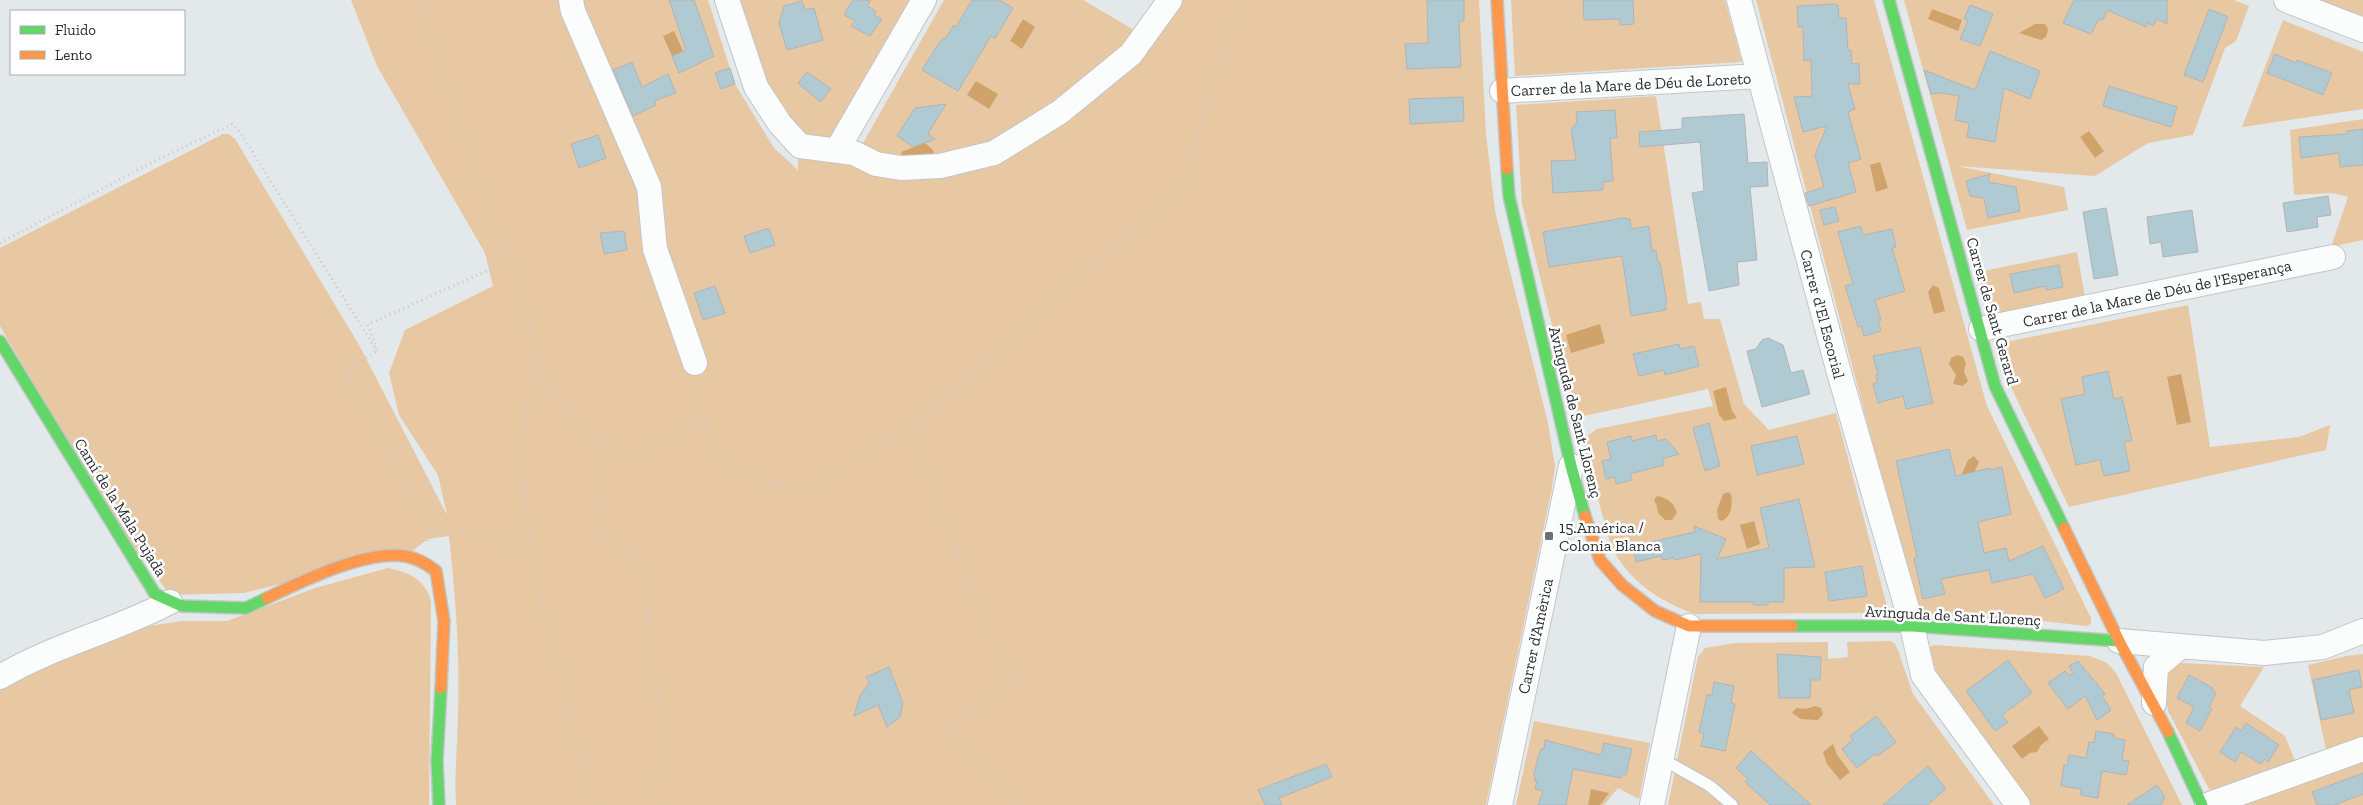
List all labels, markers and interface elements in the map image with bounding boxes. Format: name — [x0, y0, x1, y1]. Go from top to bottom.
legend — [10, 10, 185, 75]
text: Fluido — [55, 21, 96, 39]
text: Lento — [55, 46, 92, 64]
street label: Carrer de la Mare de Déu de Loreto — [1510, 69, 1752, 100]
street label: Carrer de Sant Gerard — [1962, 235, 2023, 387]
street label: Carrer d'El Escorial — [1796, 247, 1849, 381]
street label: Carrer de la Mare de Déu de l'Esperança — [2021, 256, 2293, 331]
street label: Avinguda de Sant Llorenç — [1545, 324, 1606, 500]
street label: Camí de la Mala Pujada — [70, 435, 171, 580]
place label: 15.América / Colonia Blanca — [1559, 518, 1661, 555]
marker: 15.América / Colonia Blanca — [1543, 530, 1555, 542]
street label: Carrer d'Amèrica — [1514, 576, 1557, 696]
street label: Avinguda de Sant Llorenç — [1864, 601, 2041, 630]

